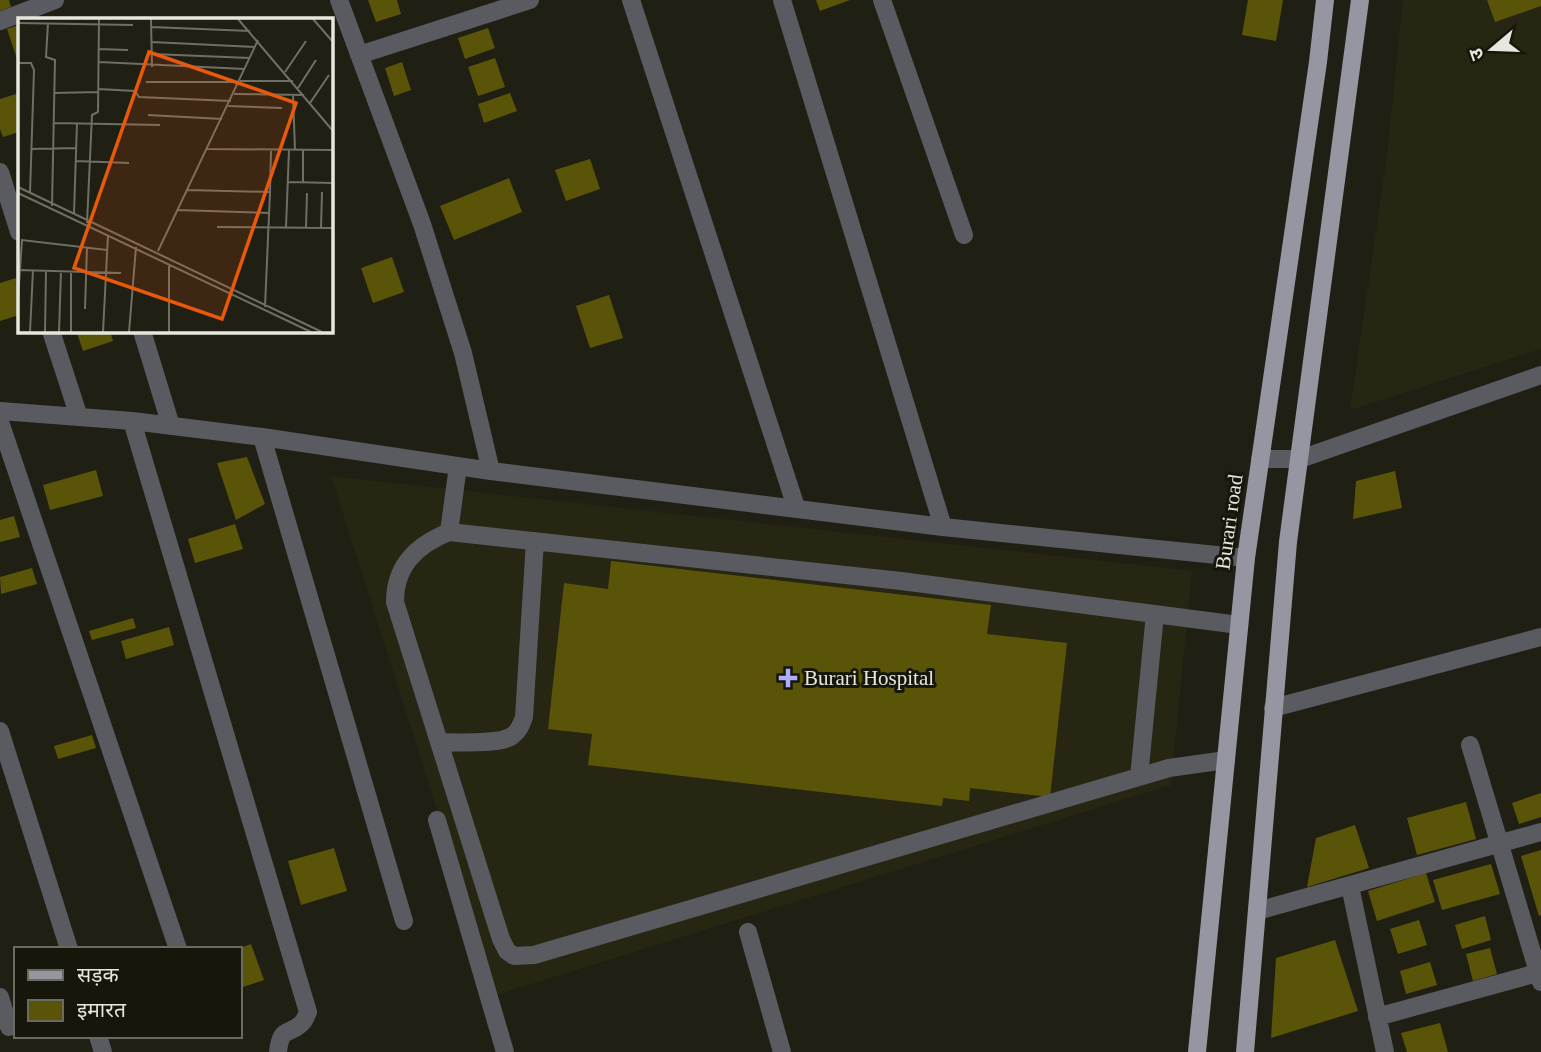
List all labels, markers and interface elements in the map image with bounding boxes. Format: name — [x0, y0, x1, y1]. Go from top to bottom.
north arrow — [1457, 14, 1527, 84]
inset map — [18, 18, 332, 332]
text: उ — [1464, 45, 1488, 63]
street label: Burari road — [1210, 472, 1248, 571]
place label: Burari Hospital — [804, 666, 934, 690]
marker: Burari Hospital — [778, 668, 798, 688]
legend — [14, 947, 242, 1038]
text: सड़क — [77, 963, 119, 987]
text: इमारत — [77, 998, 127, 1022]

